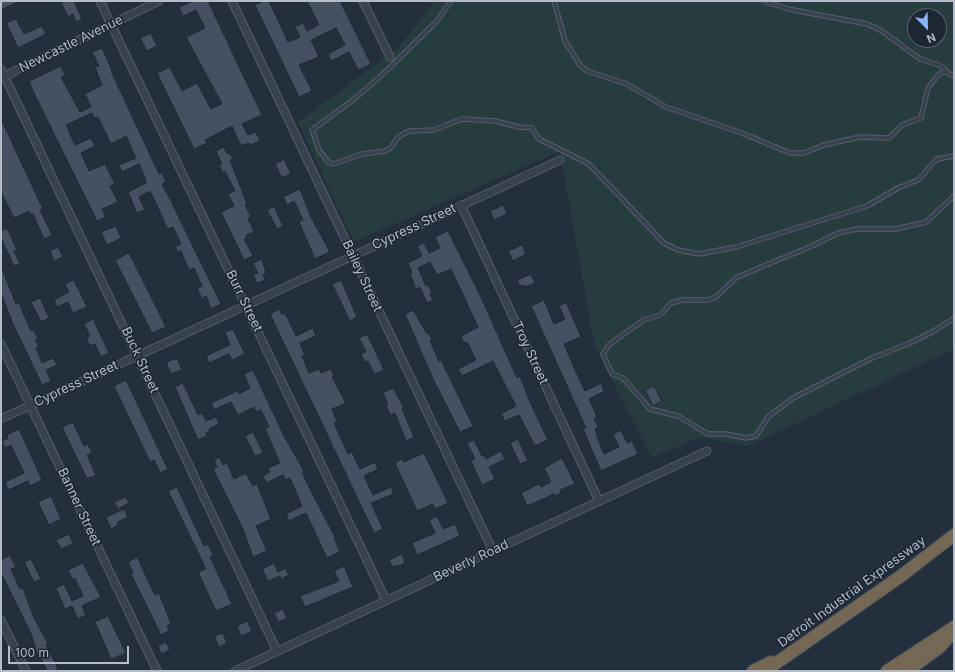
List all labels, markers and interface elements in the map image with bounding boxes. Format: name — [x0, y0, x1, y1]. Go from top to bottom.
north arrow — [907, 8, 947, 48]
street label: Newcastle Avenue — [17, 12, 125, 76]
text: N — [925, 30, 938, 46]
street label: Cypress Street — [369, 201, 459, 253]
street label: Bailey Street — [339, 238, 385, 314]
street label: Burr Street — [222, 268, 266, 334]
street label: Troy Street — [509, 319, 551, 387]
street label: Buck Street — [118, 324, 162, 396]
street label: Cypress Street — [31, 358, 121, 410]
street label: Banner Street — [54, 466, 104, 548]
street label: Detroit Industrial Expressway — [775, 533, 929, 651]
street label: Beverly Road — [431, 537, 511, 585]
scale bar — [10, 638, 131, 664]
text: 100 m — [15, 645, 49, 660]

